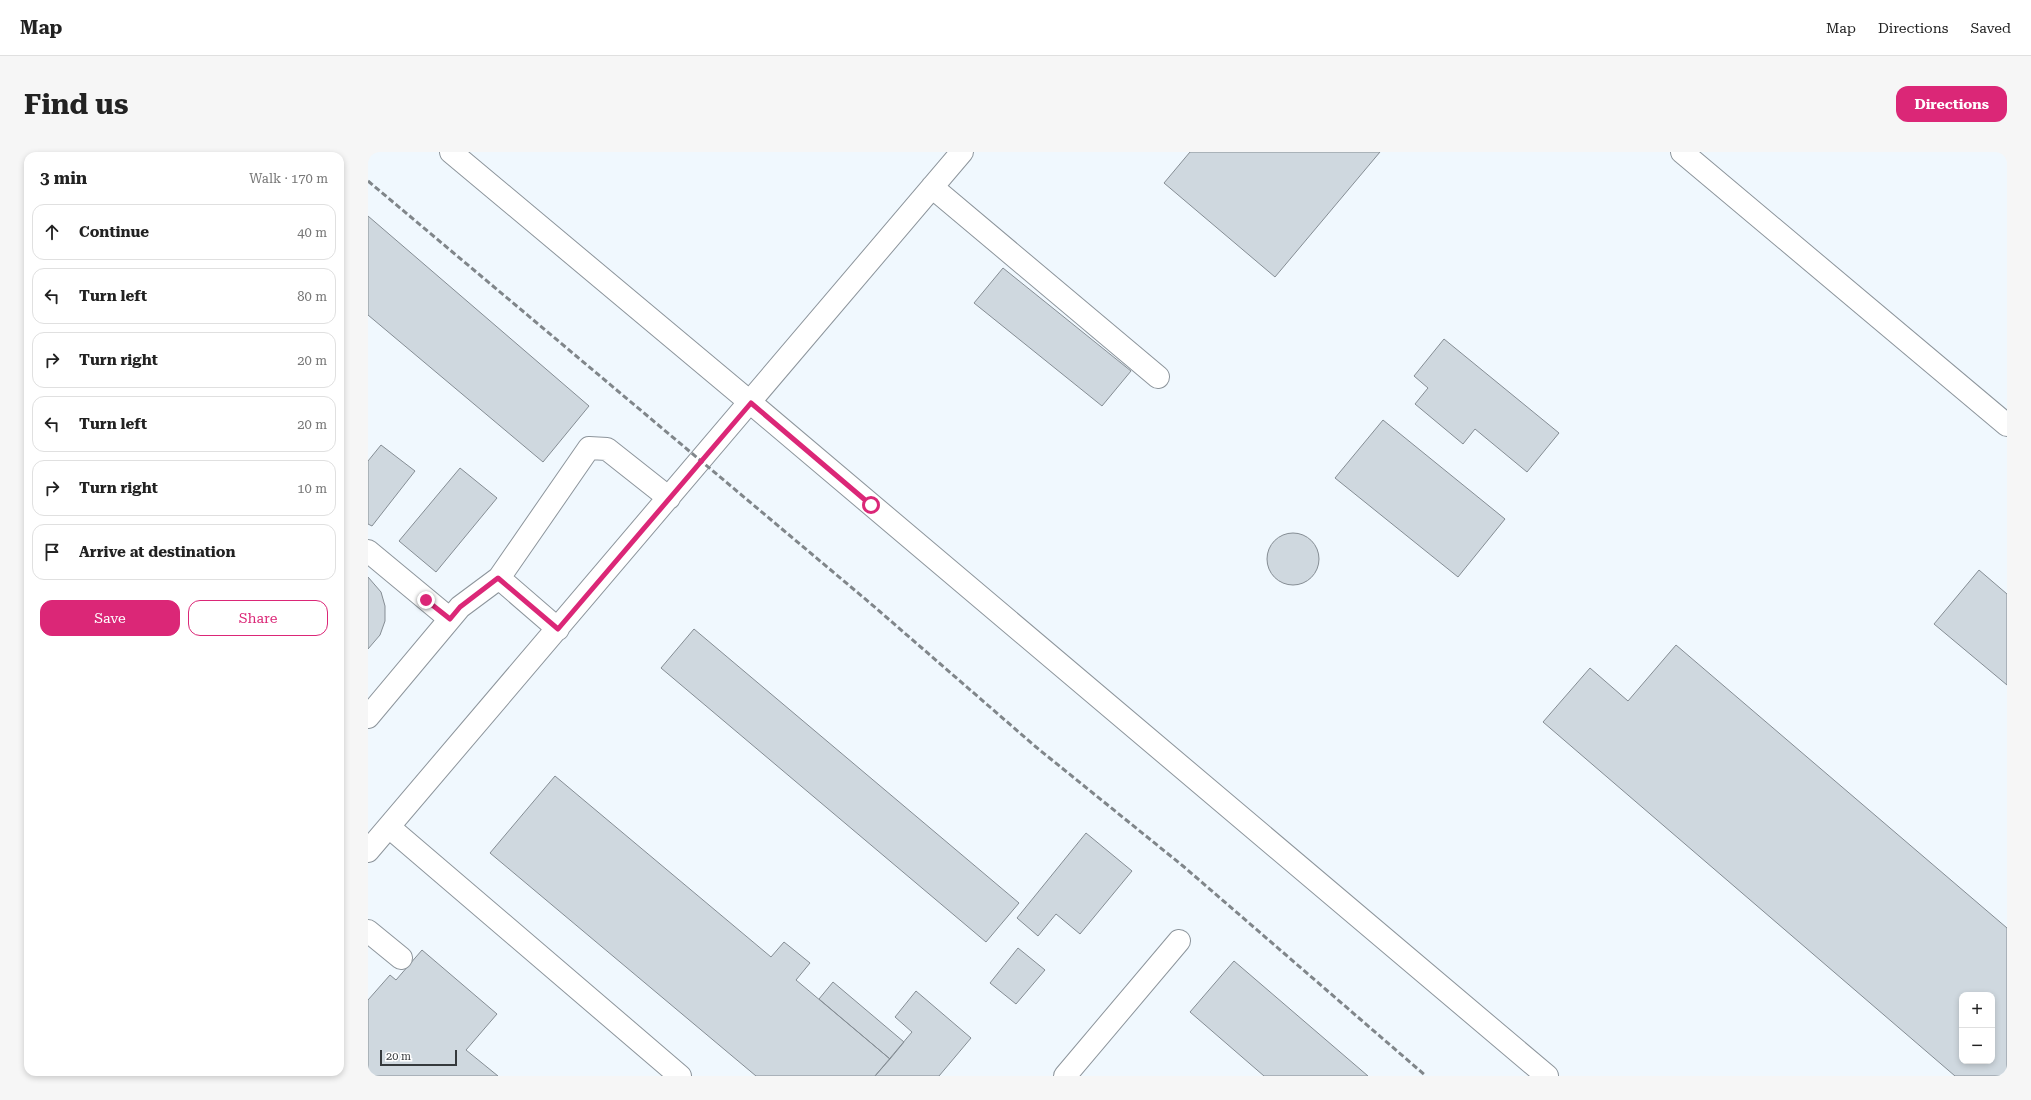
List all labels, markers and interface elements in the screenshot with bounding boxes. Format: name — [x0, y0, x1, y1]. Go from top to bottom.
text: Map — [20, 16, 62, 39]
text: Map — [1826, 20, 1856, 36]
text: Directions — [1878, 20, 1948, 36]
text: Saved — [1970, 20, 2011, 36]
button: Directions — [1896, 86, 2007, 122]
text: Find us — [24, 88, 128, 121]
text: 3 min — [40, 168, 87, 188]
text: Walk · 170 m — [249, 171, 328, 186]
icon: ahead — [41, 221, 63, 243]
text: Continue — [79, 223, 149, 241]
text: 40 m — [297, 225, 327, 240]
icon: left — [41, 285, 63, 307]
text: Turn left — [79, 287, 147, 305]
text: 80 m — [297, 289, 327, 304]
icon: right — [41, 349, 63, 371]
text: Turn right — [79, 351, 158, 369]
text: 20 m — [297, 353, 327, 368]
icon: left — [41, 413, 63, 435]
text: Turn left — [79, 415, 147, 433]
text: 20 m — [297, 417, 327, 432]
icon: right — [41, 477, 63, 499]
text: Turn right — [79, 479, 158, 497]
text: 10 m — [297, 481, 327, 496]
route start — [862, 496, 880, 514]
icon: arrive — [41, 541, 63, 563]
text: Arrive at destination — [79, 543, 235, 561]
route end — [417, 591, 435, 609]
button: Save — [40, 600, 180, 636]
button: Share — [188, 600, 328, 636]
map controls — [1959, 992, 1995, 1064]
button: + — [1959, 992, 1995, 1028]
button: − — [1959, 1028, 1995, 1064]
scale bar — [380, 1048, 457, 1067]
text: 20 m — [386, 1050, 411, 1063]

